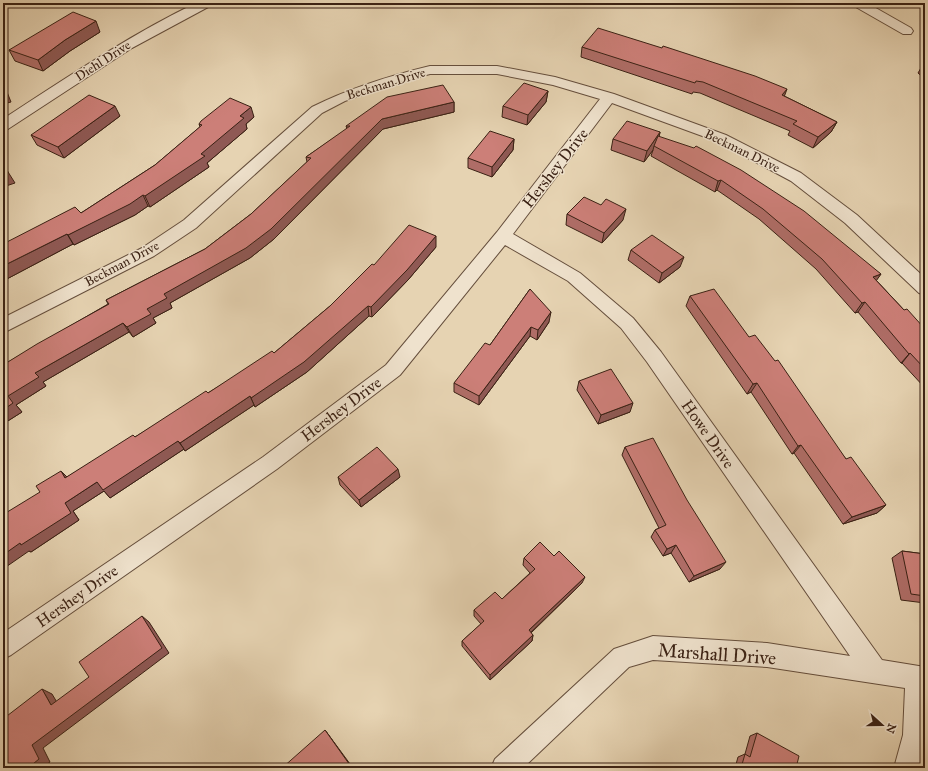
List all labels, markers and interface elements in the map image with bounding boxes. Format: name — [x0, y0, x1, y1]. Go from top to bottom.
street label: Diehl Drive — [72, 37, 134, 85]
street label: Beckman Drive — [345, 64, 428, 104]
street label: Hershey Drive — [518, 124, 592, 211]
street label: Beckman Drive — [702, 126, 783, 176]
street label: Beckman Drive — [82, 237, 162, 290]
street label: Hershey Drive — [297, 372, 385, 445]
street label: Howe Drive — [678, 396, 739, 472]
street label: Hershey Drive — [32, 561, 122, 631]
street label: Marshall Drive — [657, 638, 777, 670]
north arrow — [862, 705, 902, 745]
text: N — [883, 722, 899, 736]

